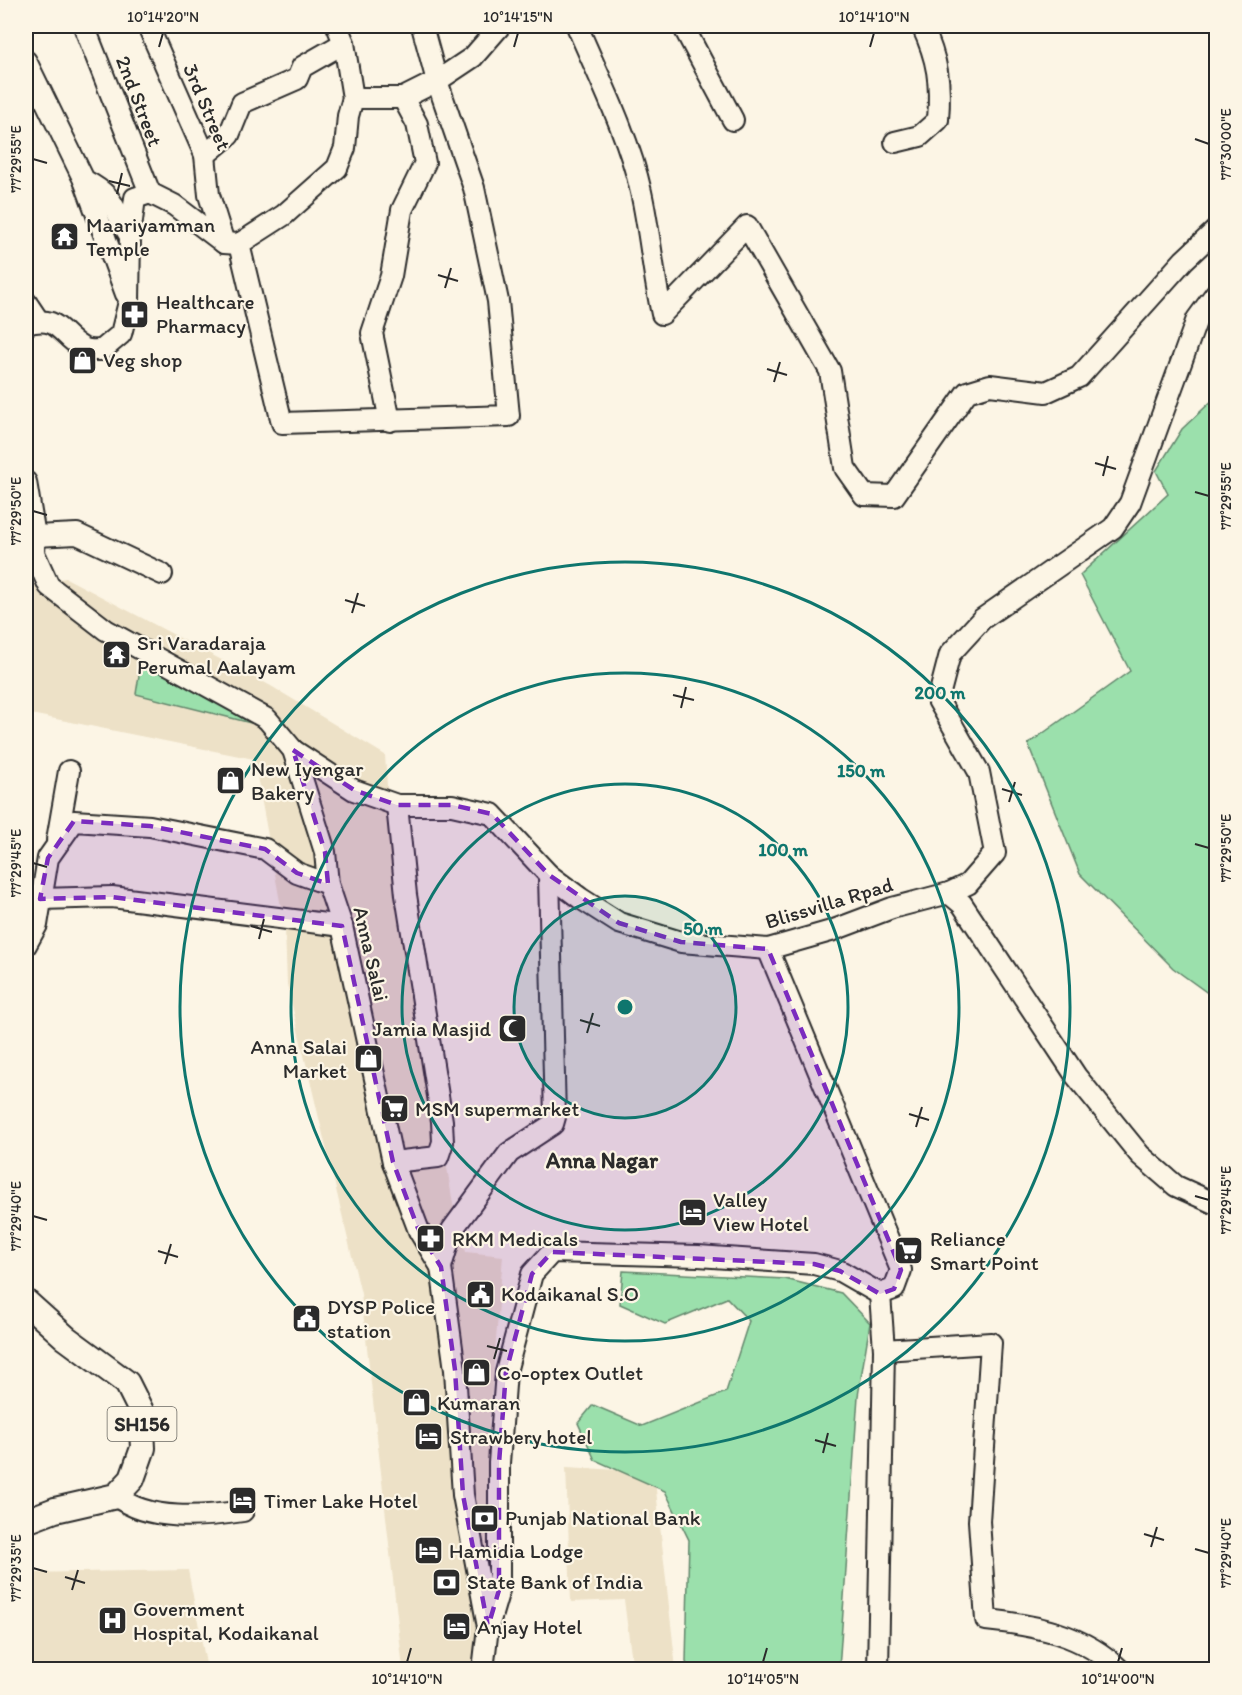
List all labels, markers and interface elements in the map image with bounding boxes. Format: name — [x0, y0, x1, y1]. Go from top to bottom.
text: 10°14'20"N — [127, 8, 199, 26]
text: 10°14'15"N — [483, 8, 553, 26]
text: 10°14'10"N — [838, 8, 910, 26]
street label: 2nd Street — [111, 52, 168, 150]
street label: 3rd Street — [178, 60, 237, 154]
text: 77°30'00"E — [1217, 108, 1235, 180]
text: 77°29'55"E — [7, 125, 25, 193]
place label: Maariyamman Temple — [86, 212, 215, 261]
temple icon: Maariyamman Temple — [49, 221, 81, 253]
place label: Healthcare Pharmacy — [156, 289, 255, 338]
pharmacy icon: Healthcare Pharmacy — [119, 298, 151, 330]
shop icon: Veg shop — [66, 344, 98, 376]
place label: Veg shop — [103, 347, 182, 372]
text: 77°29'55"E — [1217, 462, 1235, 530]
text: 77°29'50"E — [7, 477, 25, 545]
place label: Sri Varadaraja Perumal Aalayam — [137, 630, 296, 679]
temple icon: Sri Varadaraja Perumal Aalayam — [100, 639, 132, 671]
text: 200 m — [915, 682, 966, 704]
place label: New Iyengar Bakery — [251, 756, 363, 805]
text: 150 m — [837, 760, 886, 782]
shop icon: New Iyengar Bakery — [214, 765, 246, 797]
text: 77°29'50"E — [1217, 814, 1235, 882]
text: 77°29'45"E — [7, 829, 25, 897]
text: 100 m — [758, 839, 809, 861]
street label: Blissvilla Rpad — [762, 871, 896, 934]
street label: Anna Salai — [348, 904, 395, 1004]
text: 50 m — [683, 918, 724, 940]
centre of rings — [615, 997, 635, 1017]
mosque icon: Jamia Masjid — [496, 1013, 528, 1045]
place label: Jamia Masjid — [372, 1016, 491, 1041]
place label: Anna Salai Market — [250, 1034, 347, 1083]
shop icon: Anna Salai Market — [352, 1043, 384, 1075]
supermarket icon: MSM supermarket — [378, 1093, 410, 1125]
place label: MSM supermarket — [415, 1096, 579, 1121]
district label: Anna Nagar — [545, 1147, 659, 1174]
text: 77°29'45"E — [1217, 1166, 1235, 1234]
text: 77°29'40"E — [7, 1181, 25, 1251]
place label: Valley View Hotel — [713, 1187, 809, 1236]
hotel icon: Valley View Hotel — [676, 1196, 708, 1228]
pharmacy icon: RKM Medicals — [415, 1223, 447, 1255]
place label: RKM Medicals — [452, 1226, 578, 1251]
place label: Reliance Smart Point — [930, 1226, 1039, 1275]
supermarket icon: Reliance Smart Point — [893, 1235, 925, 1267]
public building icon: Kodaikanal S.O — [464, 1278, 496, 1310]
place label: Kodaikanal S.O — [501, 1281, 639, 1306]
place label: DYSP Police station — [327, 1294, 435, 1343]
public building icon: DYSP Police station — [290, 1303, 322, 1335]
shop icon: Co-optex Outlet — [460, 1357, 492, 1389]
place label: Co-optex Outlet — [497, 1360, 643, 1385]
shop icon: Kumaran — [400, 1387, 432, 1419]
place label: Kumaran — [437, 1390, 521, 1415]
road number: SH156 — [108, 1407, 176, 1441]
hotel icon: Strawbery hotel — [413, 1421, 445, 1453]
place label: Strawbery hotel — [450, 1424, 592, 1449]
hotel icon: Timer Lake Hotel — [227, 1485, 259, 1517]
place label: Timer Lake Hotel — [264, 1488, 418, 1513]
bank icon: Punjab National Bank — [468, 1502, 500, 1534]
place label: Punjab National Bank — [505, 1505, 701, 1530]
text: 77°29'40"E — [1217, 1518, 1235, 1588]
text: 77°29'35"E — [7, 1534, 25, 1602]
hotel icon: Hamidia Lodge — [412, 1535, 444, 1567]
place label: Hamidia Lodge — [449, 1538, 583, 1563]
bank icon: State Bank of India — [430, 1566, 462, 1598]
place label: State Bank of India — [467, 1569, 643, 1594]
place label: Government Hospital, Kodaikanal — [133, 1596, 319, 1645]
hospital icon: Government Hospital, Kodaikanal — [96, 1605, 128, 1637]
hotel icon: Anjay Hotel — [440, 1611, 472, 1643]
place label: Anjay Hotel — [477, 1614, 582, 1639]
text: 10°14'10"N — [371, 1670, 443, 1688]
text: 10°14'05"N — [727, 1670, 799, 1688]
text: 10°14'00"N — [1081, 1670, 1155, 1688]

